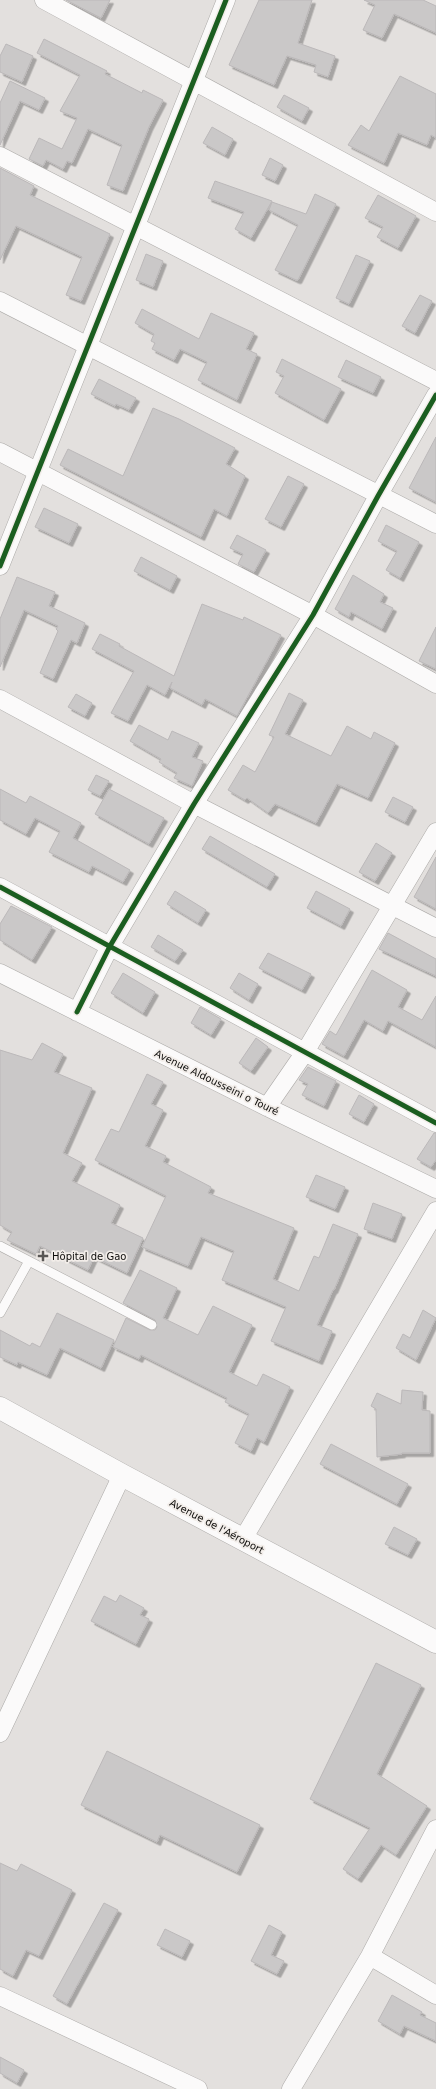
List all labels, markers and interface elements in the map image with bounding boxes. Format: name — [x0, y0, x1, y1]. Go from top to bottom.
street label: Avenue Aldousseini o Touré — [153, 1048, 281, 1117]
marker: Hôpital de Gao — [37, 1250, 49, 1262]
place label: Hôpital de Gao — [52, 1251, 126, 1262]
street label: Avenue de l'Aéroport — [168, 1497, 266, 1556]

